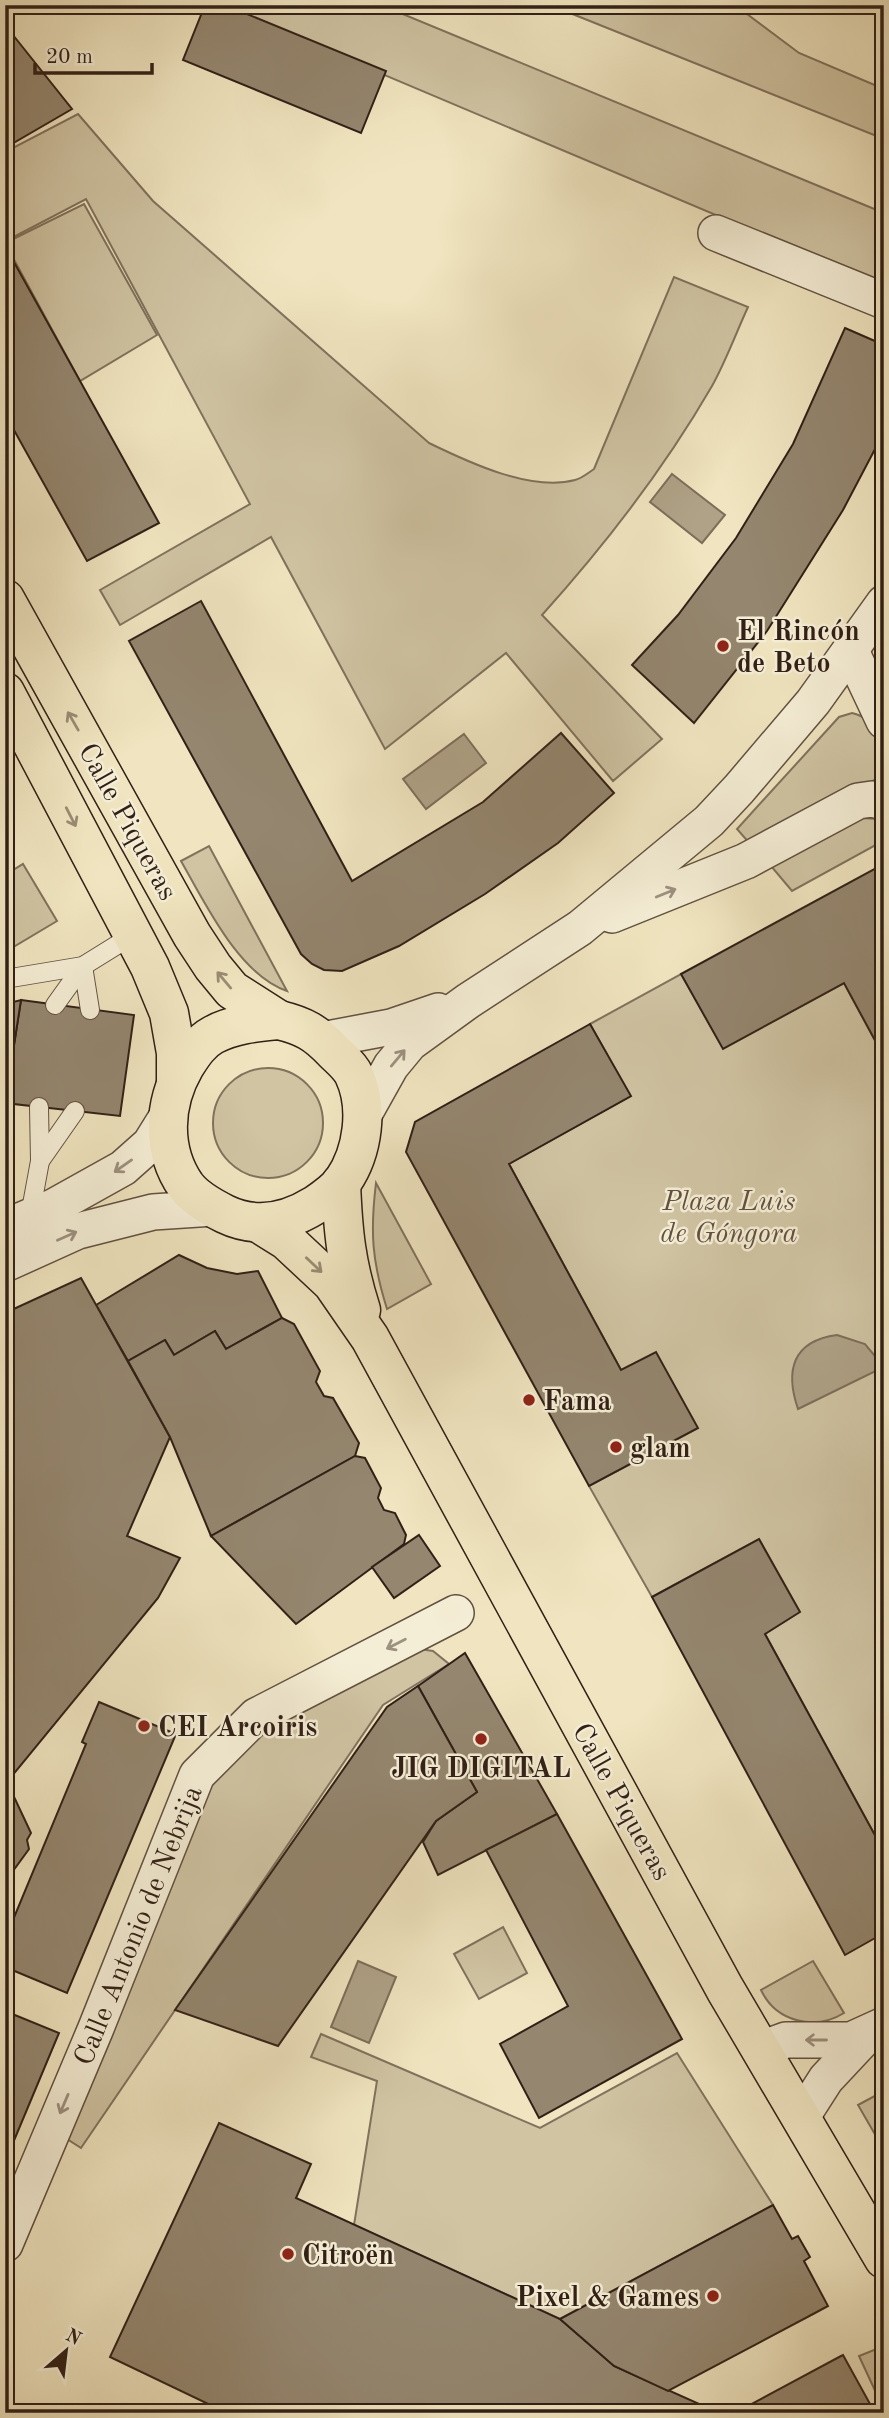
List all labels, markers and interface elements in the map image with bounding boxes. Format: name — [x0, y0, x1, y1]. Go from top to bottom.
scale bar — [35, 32, 152, 76]
text: 20 m — [46, 47, 93, 68]
place label: El Rincón de Beto — [737, 619, 860, 679]
marker: El Rincón de Beto — [715, 638, 731, 654]
one-way arrow — [66, 711, 80, 731]
street label: Calle Piqueras — [72, 739, 181, 906]
one-way arrow — [64, 806, 78, 827]
one-way arrow — [655, 886, 676, 899]
one-way arrow — [216, 972, 232, 990]
one-way arrow — [390, 1049, 406, 1067]
one-way arrow — [114, 1159, 133, 1173]
park label: Plaza Luis de Góngora — [660, 1189, 798, 1249]
one-way arrow — [56, 1229, 78, 1242]
one-way arrow — [305, 1256, 322, 1273]
place label: Fama — [543, 1389, 612, 1417]
marker: Fama — [521, 1392, 537, 1408]
place label: glam — [630, 1436, 691, 1464]
marker: glam — [608, 1439, 624, 1455]
one-way arrow — [386, 1637, 406, 1651]
place label: CEI Arcoiris — [158, 1715, 317, 1743]
marker: CEI Arcoiris — [136, 1718, 152, 1734]
street label: Calle Piqueras — [566, 1719, 675, 1886]
marker: JIG DIGITAL — [473, 1731, 489, 1747]
place label: JIG DIGITAL — [391, 1756, 571, 1784]
street label: Calle Antonio de Nebrija — [71, 1782, 209, 2070]
one-way arrow — [805, 2033, 828, 2047]
one-way arrow — [57, 2092, 70, 2114]
place label: Citroën — [302, 2243, 394, 2271]
marker: Citroën — [280, 2246, 296, 2262]
place label: Pixel & Games — [516, 2285, 699, 2313]
marker: Pixel & Games — [705, 2288, 721, 2304]
north arrow — [32, 2316, 102, 2386]
text: N — [62, 2326, 84, 2350]

